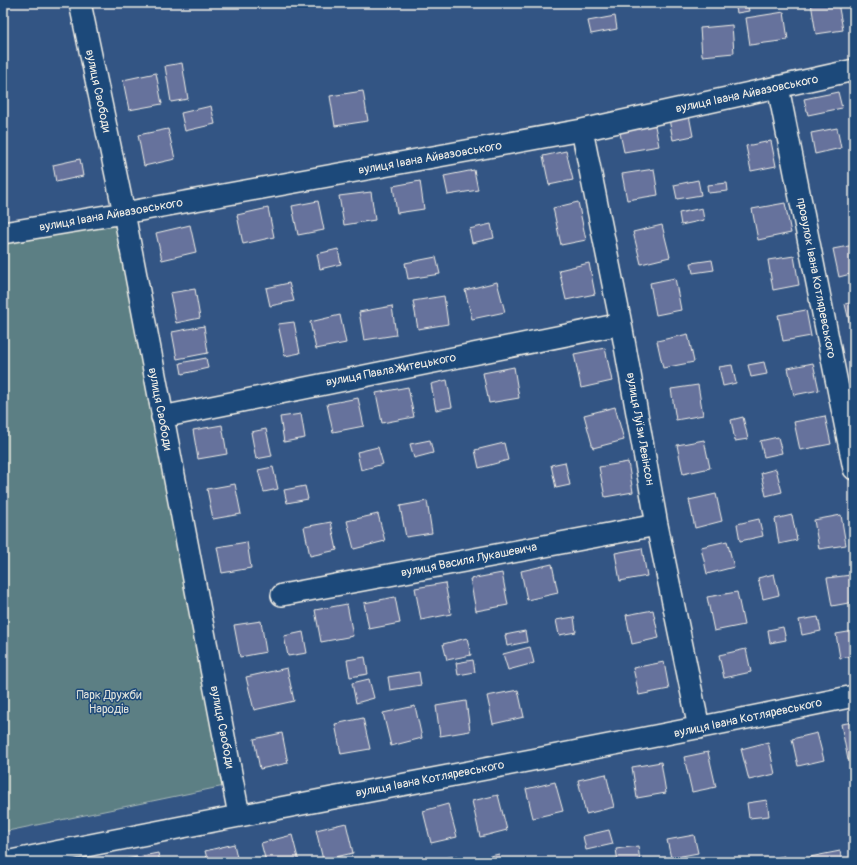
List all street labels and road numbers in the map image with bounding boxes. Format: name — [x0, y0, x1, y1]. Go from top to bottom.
street label: вулиця Свободи — [82, 48, 114, 134]
street label: вулиця Івана Айвазовського — [674, 71, 820, 116]
street label: вулиця Івана Айвазовського — [357, 138, 503, 178]
street label: вулиця Івана Айвазовського — [38, 195, 184, 235]
street label: провулок Івана Котляревського — [793, 196, 839, 360]
street label: вулиця Павла Житецького — [325, 350, 458, 390]
street label: вулиця Свободи — [145, 366, 176, 452]
street label: вулиця Луїзи Левінсон — [623, 371, 657, 487]
street label: вулиця Василя Лукашевича — [400, 539, 539, 581]
street label: вулиця Свободи — [207, 684, 238, 770]
street label: вулиця Івана Котляревського — [673, 695, 824, 741]
street label: вулиця Івана Котляревського — [354, 757, 506, 801]

